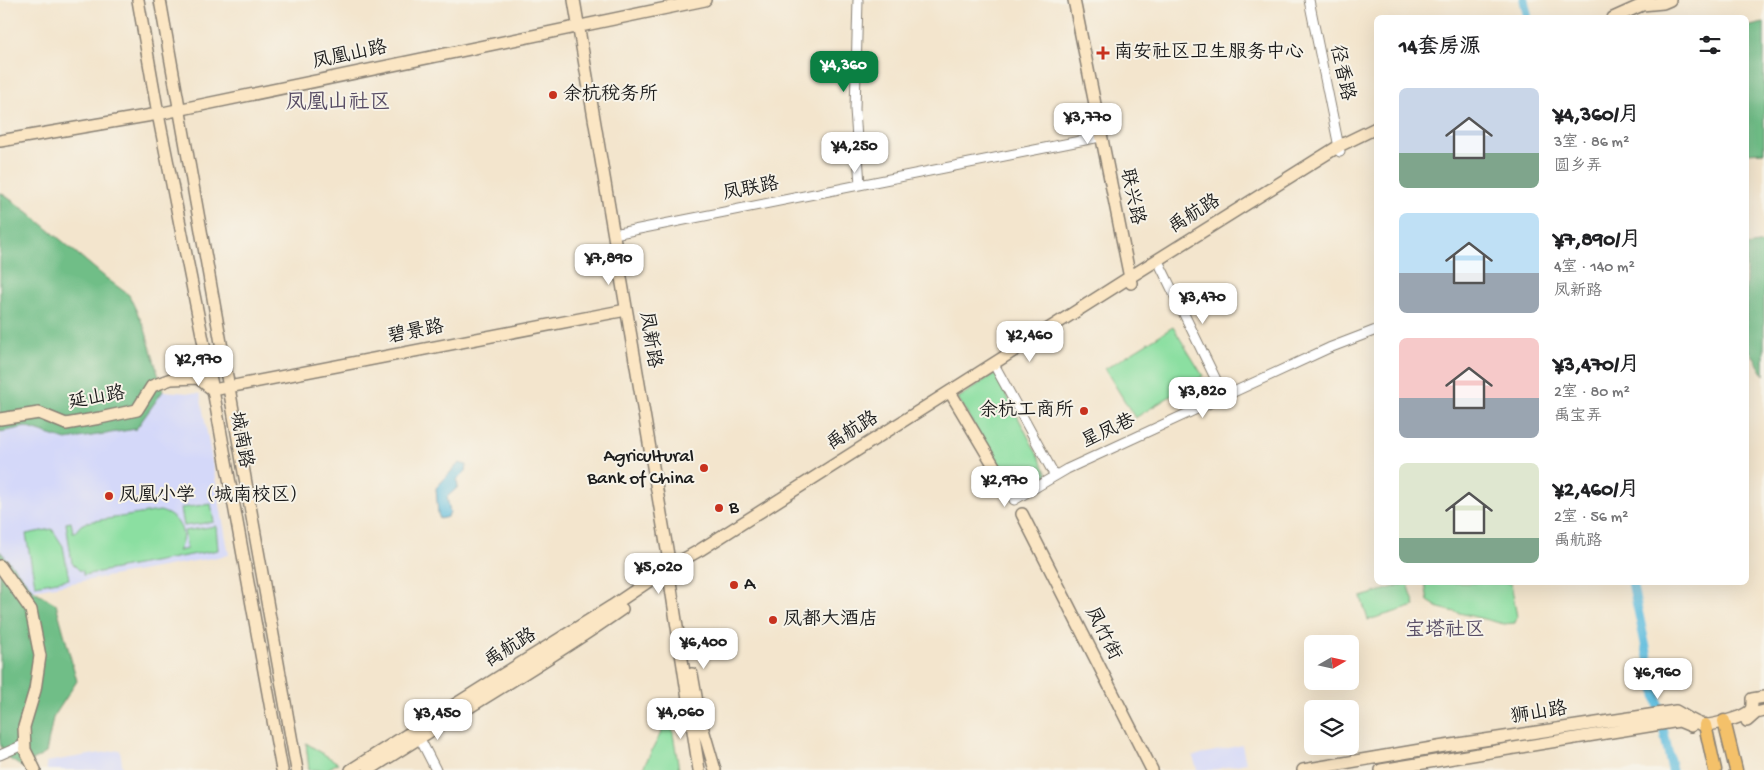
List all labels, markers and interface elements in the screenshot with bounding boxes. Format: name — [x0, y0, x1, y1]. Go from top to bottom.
icon: filters — [1696, 31, 1724, 59]
street label: 凤凰山路 — [310, 36, 390, 75]
text: 14套房源 — [1399, 36, 1480, 61]
place label: 南安社区卫生服务中心 — [1114, 41, 1304, 65]
street label: 径香路 — [1324, 43, 1359, 103]
marker: 南安社区卫生服务中心 — [1096, 46, 1110, 60]
pin: ¥4,360 — [803, 51, 885, 93]
text: ¥4,360 — [821, 57, 867, 76]
place label: 余杭税务所 — [563, 83, 658, 107]
marker: 余杭税务所 — [547, 89, 559, 101]
district label: 凤凰山社区 — [286, 91, 391, 117]
pin: ¥3,770 — [1047, 102, 1129, 145]
text: ¥4,360/月 — [1554, 104, 1640, 129]
icon: home — [1439, 108, 1499, 168]
text: ¥3,770 — [1065, 109, 1111, 128]
pin: ¥4,250 — [814, 132, 896, 174]
text: 3室 · 86 m² — [1554, 134, 1629, 153]
text: ¥4,250 — [832, 138, 878, 157]
text: 圆乡弄 — [1554, 158, 1602, 177]
street label: 联兴路 — [1114, 167, 1149, 227]
street label: 凤联路 — [721, 172, 781, 207]
street label: 禹航路 — [1164, 189, 1225, 240]
text: ¥7,890/月 — [1554, 229, 1641, 254]
icon: home — [1439, 233, 1499, 293]
pin: ¥7,890 — [568, 244, 650, 286]
text: ¥7,890 — [586, 250, 632, 269]
text: 4室 · 140 m² — [1554, 259, 1635, 278]
pin: ¥3,470 — [1162, 282, 1244, 325]
text: 凤新路 — [1554, 283, 1602, 302]
text: ¥3,470 — [1180, 289, 1226, 308]
street label: 凤新路 — [633, 310, 666, 370]
street label: 碧景路 — [386, 315, 446, 350]
pin: ¥2,460 — [989, 320, 1071, 363]
text: ¥2,460 — [1007, 327, 1053, 346]
pin: ¥2,970 — [158, 344, 240, 387]
text: ¥2,970 — [176, 351, 222, 370]
text: ¥3,470/月 — [1554, 354, 1640, 379]
icon: home — [1439, 358, 1499, 418]
pin: ¥3,820 — [1162, 376, 1244, 419]
street label: 延山路 — [67, 382, 127, 415]
text: ¥3,820 — [1180, 383, 1226, 402]
text: 2室 · 80 m² — [1554, 384, 1630, 403]
place label: 余杭工商所 — [979, 399, 1074, 423]
marker: 余杭工商所 — [1078, 405, 1090, 417]
street label: 禹航路 — [822, 406, 883, 457]
text: 禹宝弄 — [1554, 408, 1602, 427]
street label: 星凤巷 — [1078, 409, 1140, 454]
street label: 城南路 — [224, 410, 257, 470]
place label: Agricultural Bank of China — [586, 446, 695, 491]
marker: Agricultural Bank of China — [698, 462, 710, 474]
pin: ¥2,970 — [964, 466, 1046, 508]
text: ¥2,970 — [982, 472, 1028, 491]
text: ¥2,460/月 — [1554, 479, 1639, 504]
icon: home — [1439, 483, 1499, 543]
place label: 凤凰小学（城南校区） — [119, 484, 309, 508]
marker: 凤凰小学（城南校区） — [103, 490, 115, 502]
place label: B — [728, 497, 740, 520]
marker: B — [713, 502, 725, 514]
text: 2室 · 56 m² — [1554, 509, 1628, 528]
text: 禹航路 — [1554, 533, 1602, 552]
pin: ¥5,020 — [618, 552, 700, 595]
text: ¥5,020 — [636, 559, 682, 578]
place label: A — [744, 574, 757, 597]
marker: A — [728, 579, 740, 591]
street label: 凤竹街 — [1079, 603, 1125, 665]
place label: 凤都大酒店 — [783, 608, 878, 632]
marker: 凤都大酒店 — [767, 614, 779, 626]
district label: 宝塔社区 — [1405, 618, 1485, 643]
street label: 禹航路 — [480, 623, 541, 674]
pin: ¥6,400 — [663, 628, 745, 670]
text: ¥6,400 — [681, 634, 727, 653]
north arrow — [1304, 635, 1359, 690]
map controls — [1304, 635, 1359, 755]
pin: ¥6,960 — [1617, 658, 1699, 700]
text: ¥6,960 — [1635, 664, 1681, 683]
street label: 狮山路 — [1509, 697, 1569, 730]
pin: ¥3,450 — [397, 698, 479, 741]
pin: ¥4,060 — [640, 698, 722, 740]
button: layers — [1304, 700, 1359, 755]
text: ¥4,060 — [658, 704, 704, 723]
text: ¥3,450 — [415, 705, 461, 724]

